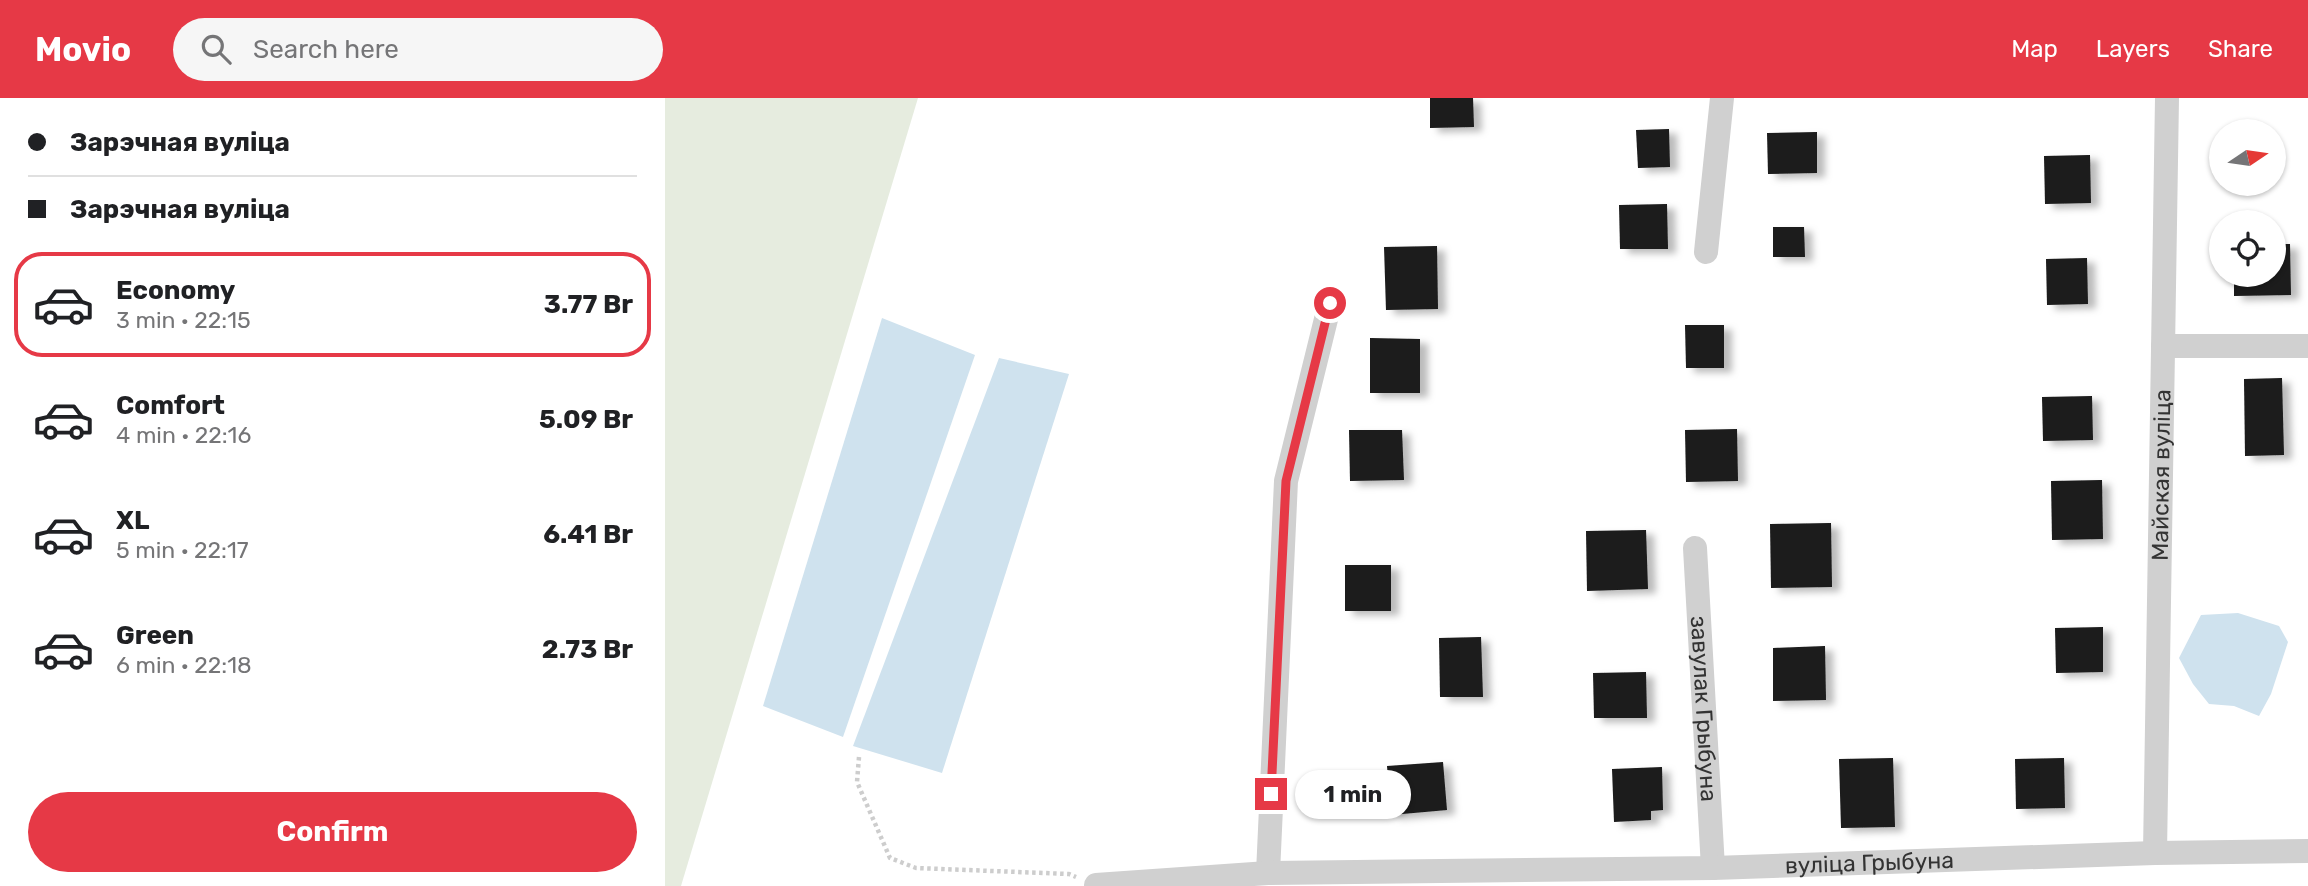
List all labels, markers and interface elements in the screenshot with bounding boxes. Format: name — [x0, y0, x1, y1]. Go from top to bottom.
search box — [173, 18, 663, 81]
text: Movio — [35, 30, 131, 69]
icon: search — [197, 30, 235, 68]
text: Search here — [253, 34, 399, 65]
text: Map — [2011, 35, 2058, 63]
text: Layers — [2096, 35, 2170, 63]
text: Share — [2208, 35, 2273, 63]
north arrow — [2209, 119, 2285, 196]
map controls — [2209, 119, 2286, 287]
text: Зарэчная вуліца — [70, 127, 290, 158]
text: Зарэчная вуліца — [70, 194, 290, 225]
button: locate — [2209, 210, 2286, 287]
icon: car — [32, 273, 95, 336]
text: Economy — [116, 275, 235, 306]
route start — [1314, 287, 1346, 319]
text: 3.77 Br — [544, 289, 633, 320]
text: 3 min · 22:15 — [116, 306, 251, 334]
icon: car — [32, 388, 95, 451]
street label: Майская вуліца — [2146, 389, 2176, 561]
text: Comfort — [116, 390, 225, 421]
text: 5.09 Br — [539, 404, 633, 435]
text: 4 min · 22:16 — [116, 421, 251, 449]
icon: car — [32, 503, 95, 566]
text: XL — [116, 505, 149, 536]
text: 6.41 Br — [543, 519, 633, 550]
text: 5 min · 22:17 — [116, 536, 249, 564]
street label: завулак Грыбуна — [1685, 615, 1723, 802]
icon: car — [32, 618, 95, 681]
text: Green — [116, 620, 194, 651]
text: 2.73 Br — [542, 634, 633, 665]
text: 6 min · 22:18 — [116, 651, 252, 679]
callout: 1 min — [1295, 770, 1411, 818]
route end — [1255, 778, 1287, 810]
text: 1 min — [1324, 780, 1382, 808]
button: Confirm — [28, 792, 637, 872]
street label: вуліца Грыбуна — [1784, 846, 1954, 880]

